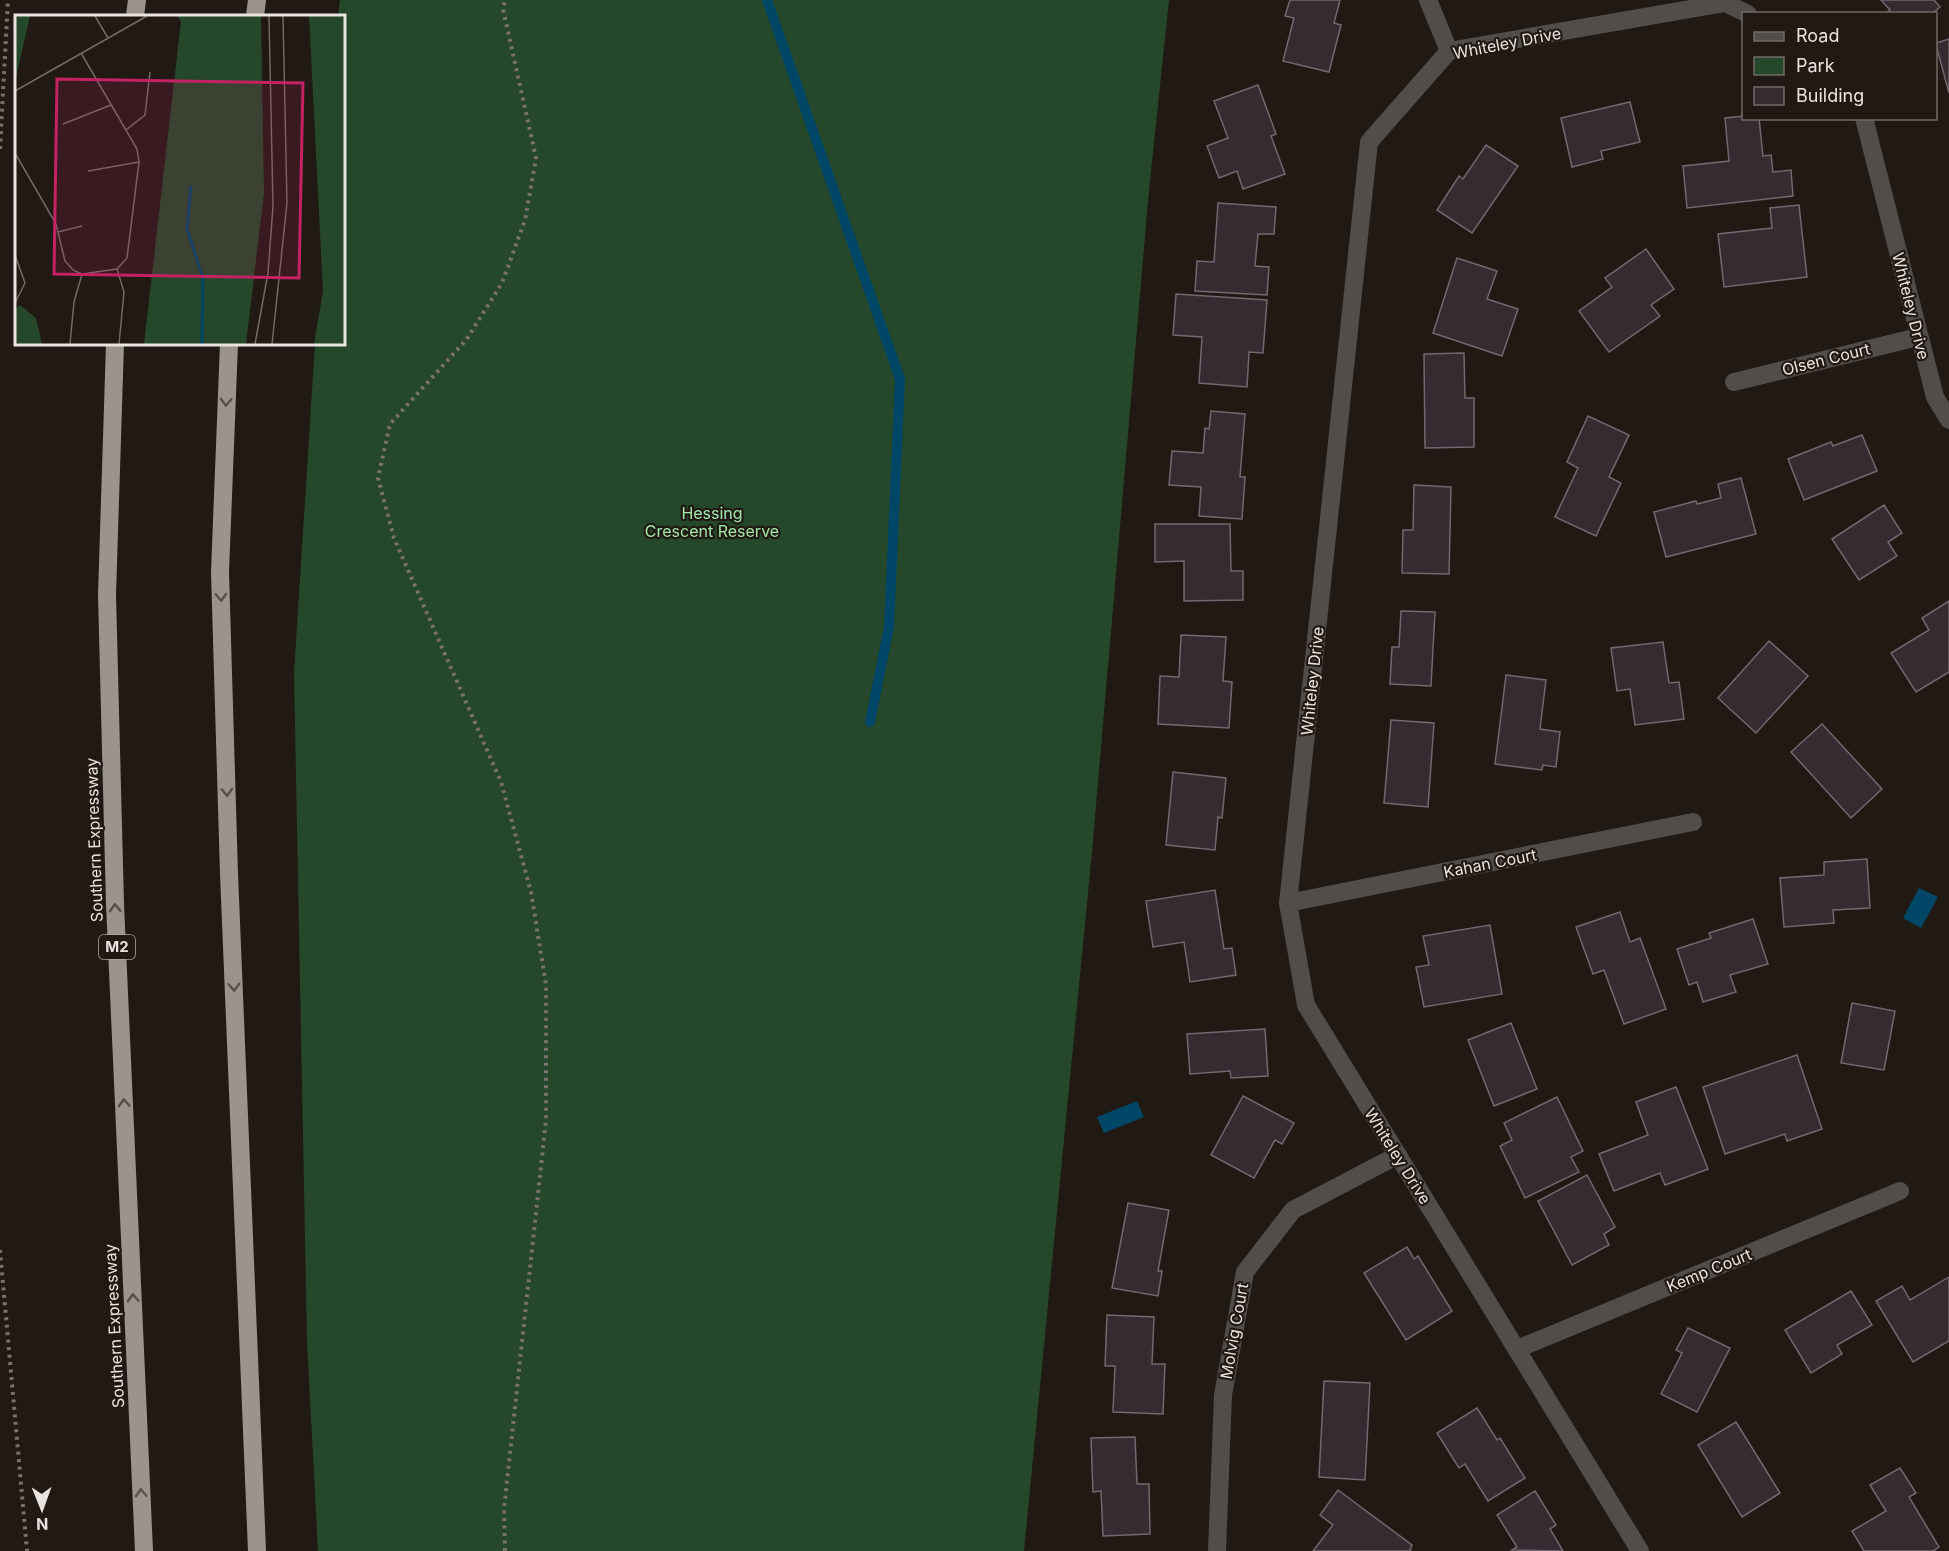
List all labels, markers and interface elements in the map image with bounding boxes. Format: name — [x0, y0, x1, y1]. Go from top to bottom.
legend — [1742, 12, 1937, 120]
inset map — [15, 15, 345, 345]
street label: Whiteley Drive — [1451, 23, 1563, 63]
text: Road — [1796, 25, 1839, 46]
text: Park — [1796, 55, 1835, 76]
text: Building — [1796, 85, 1864, 106]
street label: Whiteley Drive — [1888, 250, 1934, 362]
street label: Olsen Court — [1780, 338, 1872, 380]
one-way arrow — [219, 397, 232, 406]
park label: Hessing Crescent Reserve — [645, 503, 779, 541]
one-way arrow — [215, 592, 227, 601]
street label: Whiteley Drive — [1296, 625, 1328, 737]
street label: Southern Expressway — [81, 757, 107, 923]
one-way arrow — [220, 787, 233, 796]
street label: Kahan Court — [1442, 844, 1538, 882]
one-way arrow — [109, 904, 122, 913]
road number: M2 — [99, 935, 135, 959]
one-way arrow — [227, 982, 240, 991]
one-way arrow — [118, 1098, 131, 1107]
street label: Whiteley Drive — [1360, 1104, 1436, 1208]
street label: Southern Expressway — [100, 1243, 128, 1409]
street label: Kemp Court — [1664, 1244, 1754, 1296]
street label: Molvig Court — [1216, 1281, 1252, 1381]
one-way arrow — [126, 1293, 139, 1302]
north arrow — [12, 1479, 72, 1539]
one-way arrow — [135, 1488, 148, 1497]
text: N — [36, 1514, 49, 1534]

